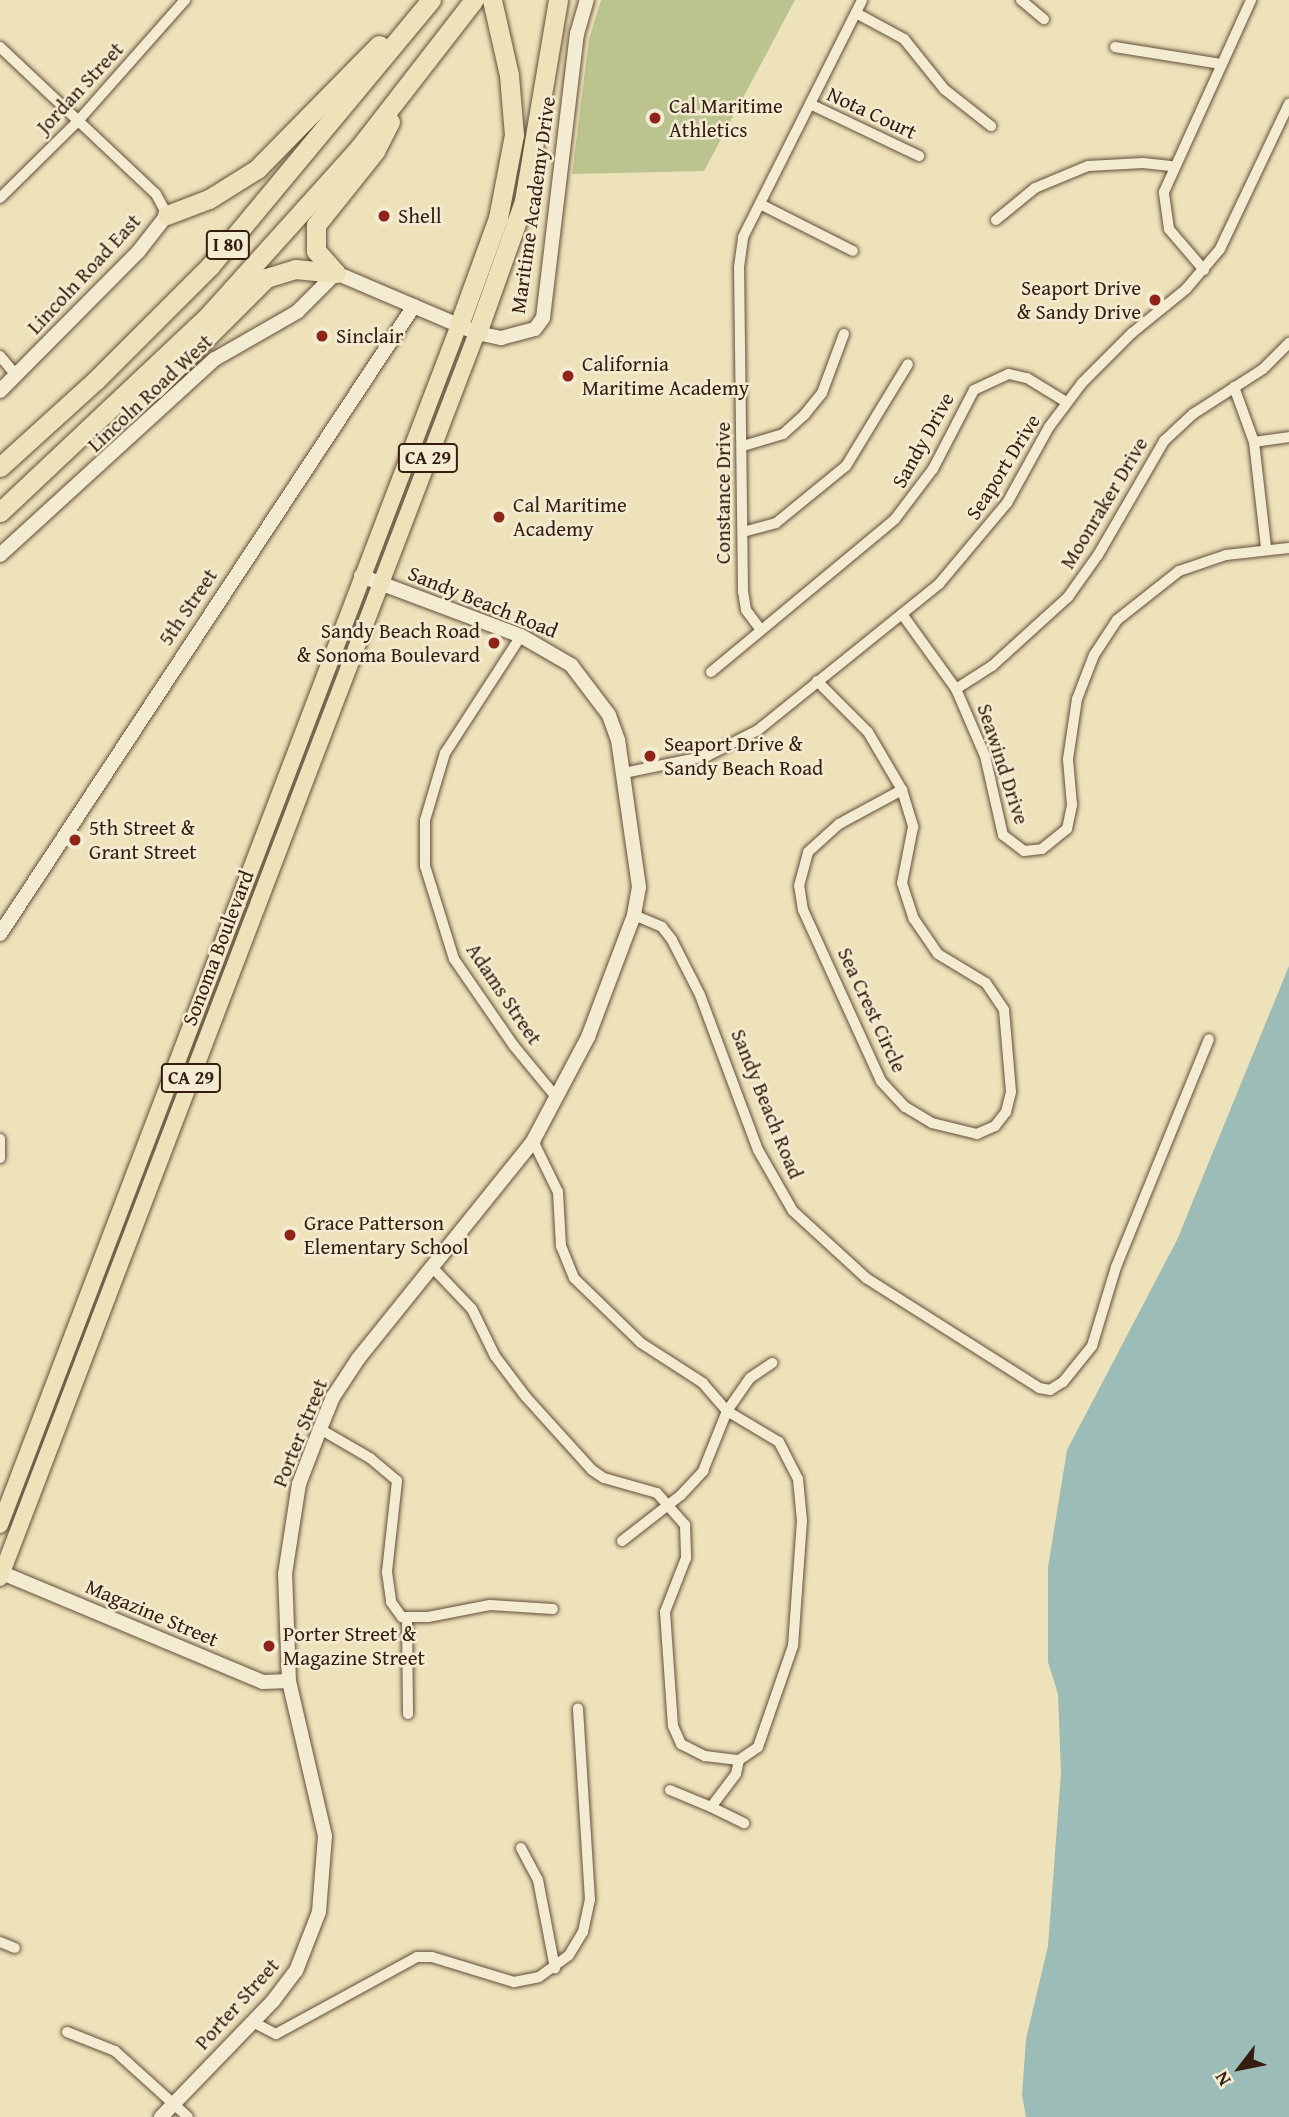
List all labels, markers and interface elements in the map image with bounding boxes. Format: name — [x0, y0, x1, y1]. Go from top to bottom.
street label: Jordan Street — [31, 37, 129, 139]
street label: Nota Court — [823, 81, 921, 145]
place label: Cal Maritime Athletics — [669, 93, 783, 143]
street label: Maritime Academy Drive — [505, 95, 561, 315]
marker: Cal Maritime Athletics — [647, 110, 663, 126]
place label: Shell — [398, 203, 442, 229]
marker: Shell — [376, 208, 392, 224]
street label: Lincoln Road East — [22, 209, 146, 339]
road number: I 80 — [205, 230, 251, 260]
place label: Seaport Drive & Sandy Drive — [1017, 275, 1141, 325]
marker: Seaport Drive & Sandy Drive — [1147, 292, 1163, 308]
place label: Sinclair — [336, 323, 403, 349]
marker: Sinclair — [314, 328, 330, 344]
street label: Lincoln Road West — [82, 329, 218, 457]
place label: California Maritime Academy — [582, 351, 749, 401]
marker: California Maritime Academy — [560, 368, 576, 384]
street label: Sandy Drive — [886, 388, 960, 492]
street label: Seaport Drive — [961, 409, 1045, 525]
street label: Constance Drive — [710, 422, 736, 564]
street label: Moonraker Drive — [1055, 433, 1153, 573]
road number: CA 29 — [396, 442, 460, 474]
place label: Cal Maritime Academy — [513, 492, 627, 542]
marker: Cal Maritime Academy — [491, 509, 507, 525]
street label: Sandy Beach Road — [404, 560, 562, 644]
street label: 5th Street — [153, 564, 223, 650]
place label: Sandy Beach Road & Sonoma Boulevard — [297, 618, 480, 668]
marker: Sandy Beach Road & Sonoma Boulevard — [486, 635, 502, 651]
street label: Seawind Drive — [972, 701, 1034, 827]
place label: Seaport Drive & Sandy Beach Road — [664, 731, 823, 781]
marker: Seaport Drive & Sandy Beach Road — [642, 748, 658, 764]
place label: 5th Street & Grant Street — [89, 815, 197, 865]
marker: 5th Street & Grant Street — [67, 832, 83, 848]
street label: Sonoma Boulevard — [177, 867, 259, 1029]
street label: Adams Street — [461, 938, 547, 1050]
street label: Sea Crest Circle — [832, 943, 912, 1077]
street label: Sandy Beach Road — [725, 1025, 809, 1183]
road number: CA 29 — [160, 1062, 222, 1094]
place label: Grace Patterson Elementary School — [304, 1210, 469, 1260]
marker: Grace Patterson Elementary School — [282, 1227, 298, 1243]
street label: Porter Street — [267, 1375, 333, 1491]
street label: Magazine Street — [82, 1574, 222, 1652]
place label: Porter Street & Magazine Street — [283, 1621, 425, 1671]
marker: Porter Street & Magazine Street — [261, 1638, 277, 1654]
street label: Porter Street — [189, 1953, 285, 2055]
north arrow — [1205, 2033, 1275, 2103]
text: N — [1207, 2066, 1237, 2092]

